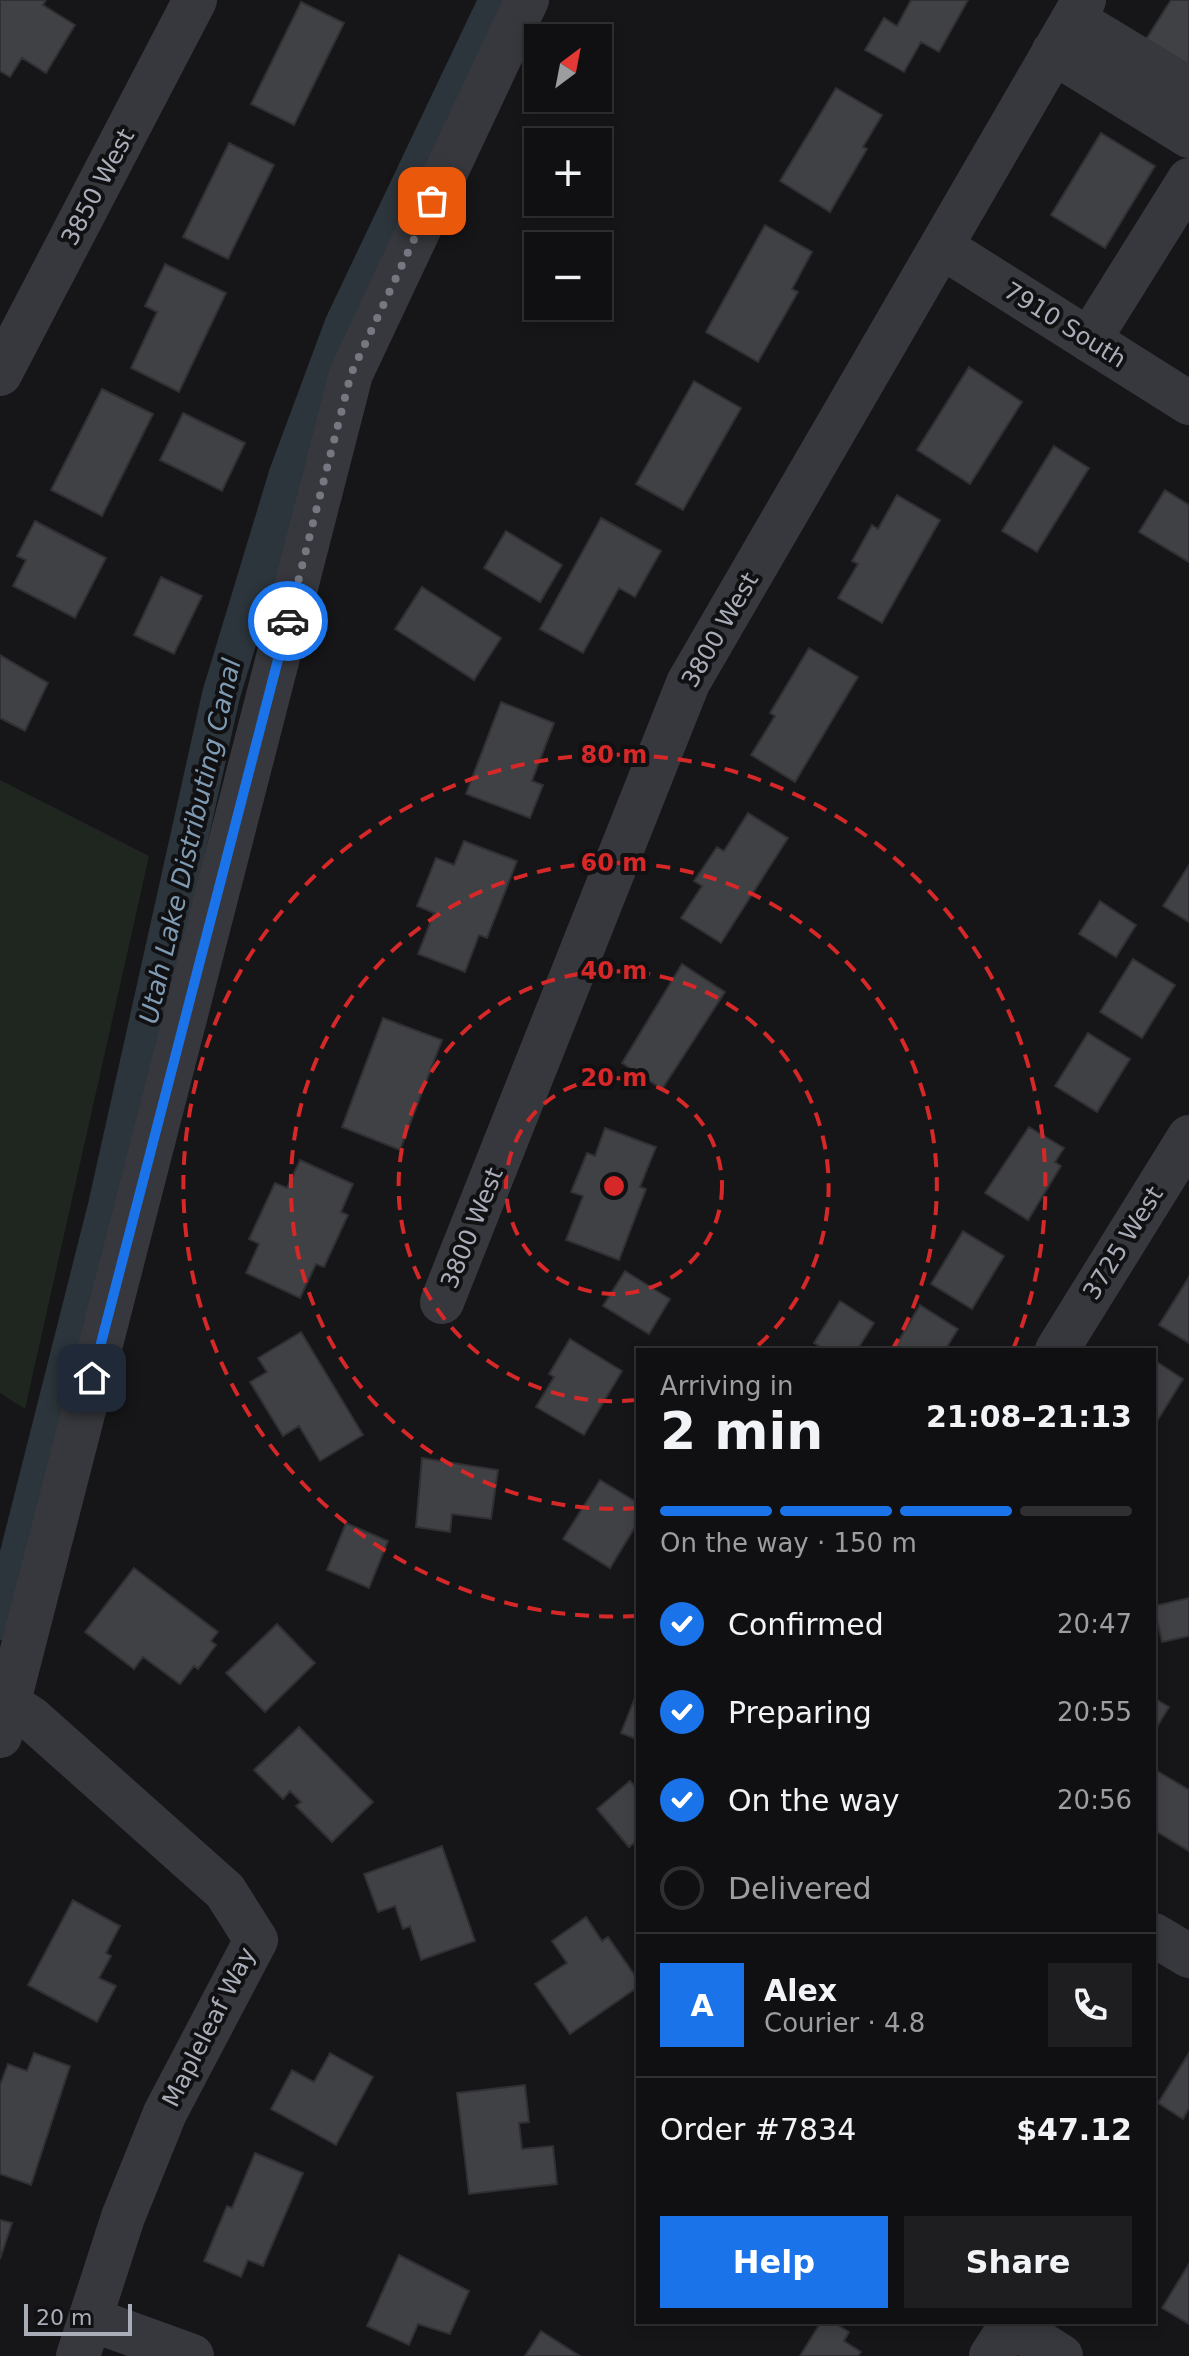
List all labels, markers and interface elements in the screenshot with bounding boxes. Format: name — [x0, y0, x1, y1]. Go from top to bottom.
north arrow — [524, 24, 612, 112]
map controls — [524, 24, 612, 320]
street label: 3850 West — [56, 124, 140, 250]
button: + — [524, 128, 612, 216]
pin — [398, 167, 466, 235]
icon: bag — [410, 179, 454, 223]
button: − — [524, 232, 612, 320]
street label: 7910 South — [999, 276, 1131, 374]
street label: 3800 West — [676, 568, 764, 692]
courier — [248, 581, 328, 661]
icon: car — [266, 599, 310, 643]
water label: Utah Lake Distributing Canal — [133, 655, 247, 1027]
text: 80 m — [581, 741, 647, 769]
text: 60 m — [581, 849, 647, 877]
text: 40 m — [581, 957, 647, 985]
text: 20 m — [581, 1064, 647, 1092]
street label: 3800 West — [435, 1164, 509, 1292]
centre of rings — [600, 1172, 628, 1200]
street label: 3725 West — [1077, 1181, 1169, 1305]
pin — [58, 1344, 126, 1412]
icon: home — [70, 1356, 114, 1400]
text: Arriving in — [660, 1371, 794, 1401]
text: 21:08–21:13 — [926, 1399, 1132, 1434]
text: 2 min — [660, 1401, 823, 1461]
text: On the way · 150 m — [660, 1528, 917, 1558]
icon: check — [660, 1602, 704, 1646]
text: Confirmed — [728, 1607, 884, 1642]
text: 20:47 — [1057, 1609, 1132, 1639]
icon: check — [660, 1690, 704, 1734]
text: Preparing — [728, 1695, 872, 1730]
text: 20:55 — [1057, 1697, 1132, 1727]
icon: check — [660, 1778, 704, 1822]
text: On the way — [728, 1783, 900, 1818]
text: 20:56 — [1057, 1785, 1132, 1815]
text: Delivered — [728, 1871, 872, 1906]
street label: Mapleleaf Way — [157, 1943, 261, 2111]
button: phone — [1048, 1963, 1132, 2047]
text: Alex — [764, 1973, 837, 2008]
text: A — [690, 1988, 714, 2023]
text: Courier · 4.8 — [764, 2008, 925, 2038]
text: Order #7834 — [660, 2112, 856, 2147]
text: $47.12 — [1016, 2112, 1132, 2147]
button: Help — [660, 2216, 888, 2308]
button: Share — [904, 2216, 1132, 2308]
scale bar — [24, 2300, 132, 2336]
text: 20 m — [36, 2305, 92, 2330]

